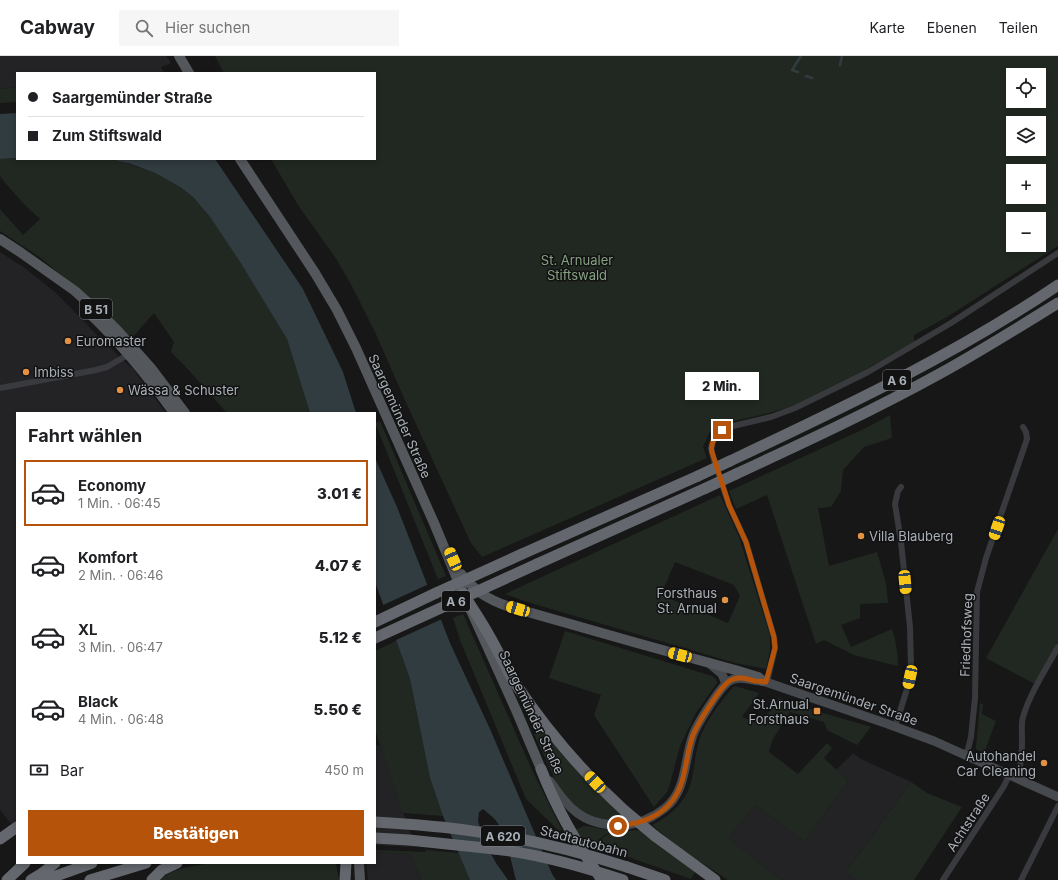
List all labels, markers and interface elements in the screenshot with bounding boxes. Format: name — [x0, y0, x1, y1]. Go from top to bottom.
search box — [119, 10, 399, 46]
text: Cabway — [20, 16, 95, 39]
icon: search — [133, 17, 155, 39]
text: Hier suchen — [165, 18, 250, 37]
text: Karte — [869, 19, 905, 36]
text: Ebenen — [927, 19, 977, 36]
text: Teilen — [999, 19, 1038, 36]
map controls — [1006, 68, 1046, 252]
button: locate — [1006, 68, 1046, 108]
text: Saargemünder Straße — [52, 88, 213, 107]
button: layers — [1006, 116, 1046, 156]
text: Zum Stiftswald — [52, 126, 162, 145]
button: + — [1006, 164, 1046, 204]
button: − — [1006, 212, 1046, 252]
park label: St. Arnualer Stiftswald — [541, 252, 613, 283]
road number: B 51 — [80, 299, 112, 319]
place label: Euromaster — [76, 333, 146, 349]
marker: Euromaster — [63, 336, 73, 346]
street label: Saargemünder Straße — [365, 351, 435, 481]
place label: Imbiss — [34, 364, 74, 380]
marker: Imbiss — [21, 367, 31, 377]
road number: A 6 — [883, 370, 911, 390]
callout: 2 Min. — [685, 372, 759, 400]
text: 2 Min. — [702, 378, 742, 394]
place label: Wässa & Schuster — [128, 382, 239, 398]
marker: Wässa & Schuster — [115, 385, 125, 395]
route end — [713, 421, 731, 439]
text: Fahrt wählen — [28, 425, 142, 446]
icon: car — [30, 475, 66, 511]
text: Economy — [78, 476, 146, 495]
text: 3.01 € — [317, 484, 362, 503]
text: 1 Min. · 06:45 — [78, 495, 161, 511]
car — [987, 515, 1007, 541]
place label: Villa Blauberg — [869, 528, 953, 544]
marker: Villa Blauberg — [856, 531, 866, 541]
car — [443, 546, 463, 572]
icon: car — [30, 547, 66, 583]
text: Komfort — [78, 548, 138, 567]
text: 4.07 € — [315, 556, 362, 575]
text: 2 Min. · 06:46 — [78, 567, 163, 583]
car — [898, 570, 912, 594]
place label: Forsthaus St. Arnual — [657, 585, 717, 616]
road number: A 6 — [442, 591, 470, 611]
street label: Friedhofsweg — [957, 593, 975, 677]
marker: Forsthaus St. Arnual — [720, 595, 730, 605]
car — [505, 600, 531, 618]
icon: car — [30, 619, 66, 655]
text: XL — [78, 620, 98, 639]
text: 5.12 € — [319, 628, 362, 647]
text: 3 Min. · 06:47 — [78, 639, 163, 655]
car — [667, 646, 693, 664]
street label: Saargemünder Straße — [496, 648, 568, 776]
car — [902, 664, 918, 690]
street label: Saargemünder Straße — [788, 670, 920, 728]
icon: car — [30, 691, 66, 727]
text: Black — [78, 692, 118, 711]
place label: St.Arnual Forsthaus — [749, 696, 809, 727]
text: 5.50 € — [313, 700, 362, 719]
marker: St.Arnual Forsthaus — [812, 706, 822, 716]
text: 4 Min. · 06:48 — [78, 711, 164, 727]
place label: Autohandel Car Cleaning — [957, 748, 1036, 779]
marker: Autohandel Car Cleaning — [1039, 758, 1049, 768]
icon: cash — [28, 759, 50, 781]
text: Bar — [60, 761, 84, 780]
text: 450 m — [324, 762, 364, 778]
car — [582, 769, 608, 795]
street label: Achtstraße — [943, 790, 993, 854]
button: Bestätigen — [28, 810, 364, 856]
route start — [609, 817, 627, 835]
street label: Stadtautobahn — [538, 822, 630, 860]
road number: A 620 — [481, 826, 525, 846]

